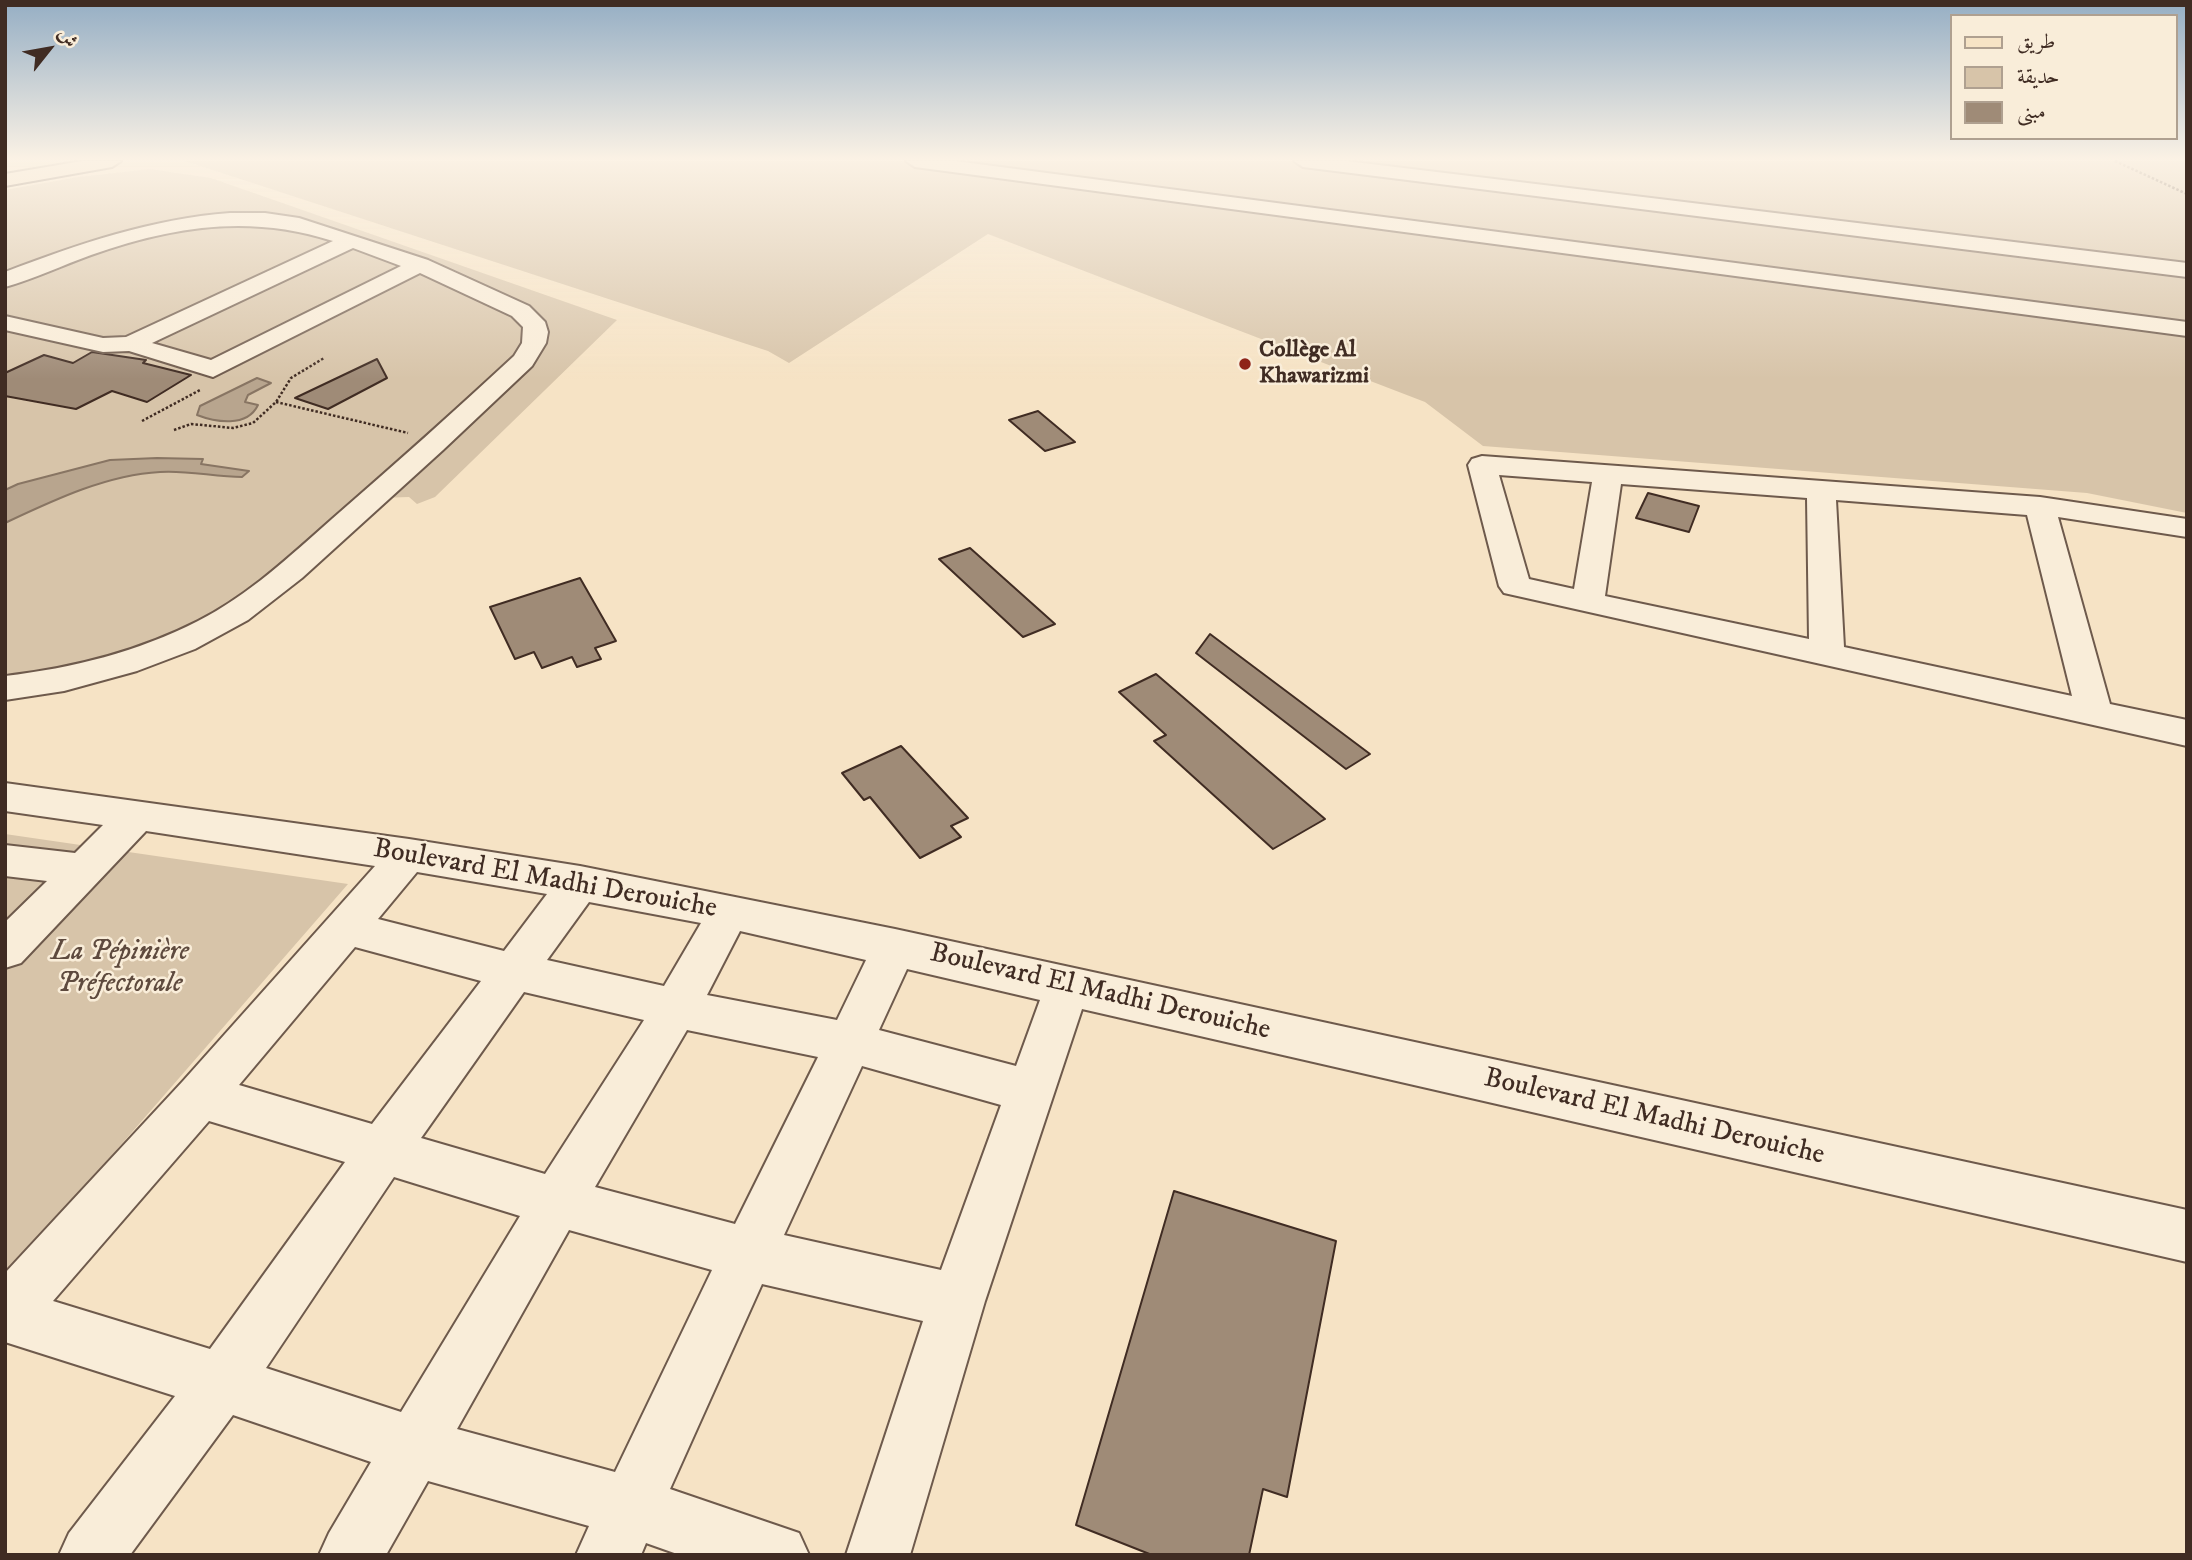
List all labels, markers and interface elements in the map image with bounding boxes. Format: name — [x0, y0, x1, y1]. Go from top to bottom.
north arrow — [14, 14, 84, 84]
legend — [1951, 14, 2178, 140]
text: ش — [53, 24, 82, 52]
text: طريق — [2017, 29, 2055, 55]
text: حديقة — [2017, 64, 2060, 90]
text: مبنى — [2017, 99, 2046, 125]
place label: Collège Al Khawarizmi — [1259, 337, 1369, 391]
marker: Collège Al Khawarizmi — [1237, 356, 1253, 372]
street label: Boulevard El Madhi Derouiche — [371, 833, 719, 927]
park label: La Pépinière Préfectorale — [51, 936, 189, 1002]
street label: Boulevard El Madhi Derouiche — [927, 937, 1273, 1049]
street label: Boulevard El Madhi Derouiche — [1481, 1062, 1827, 1174]

